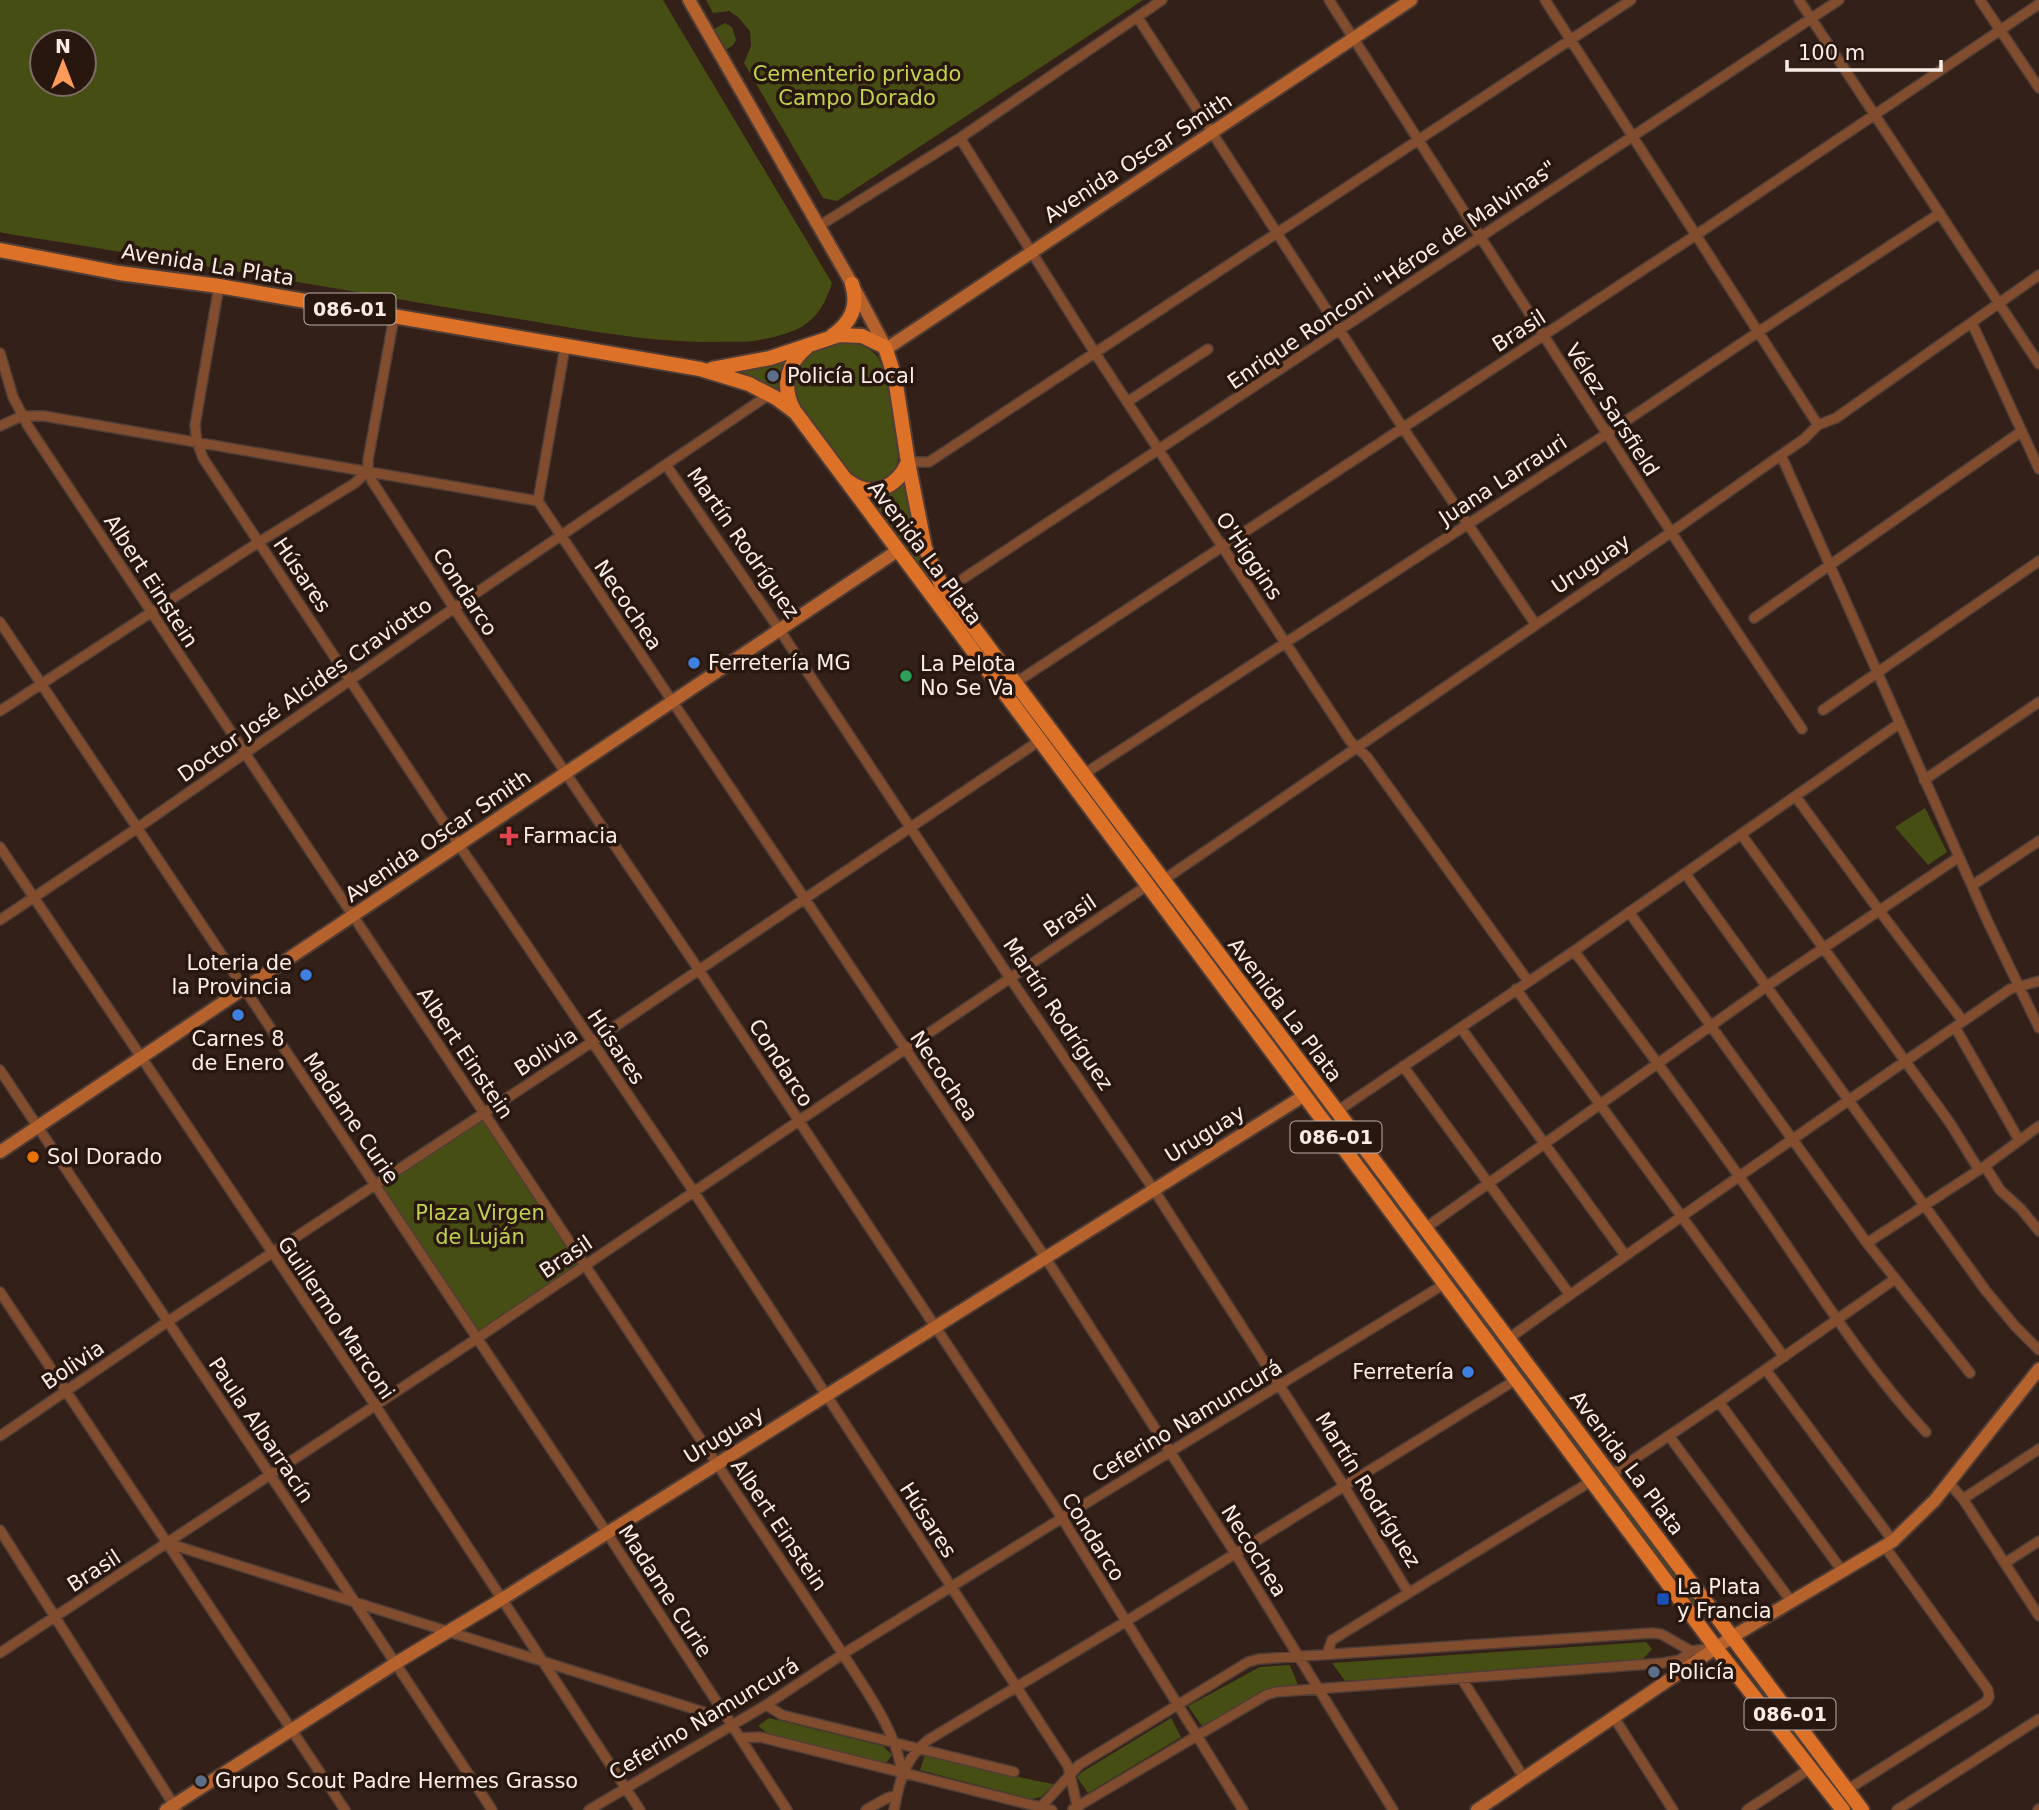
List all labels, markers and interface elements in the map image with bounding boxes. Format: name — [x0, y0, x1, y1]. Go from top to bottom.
north arrow — [28, 28, 98, 98]
scale bar — [1787, 28, 1941, 72]
text: N — [55, 35, 71, 57]
text: 100 m — [1798, 41, 1865, 65]
park label: Cementerio privado Campo Dorado — [753, 62, 961, 110]
street label: Avenida Oscar Smith — [1040, 88, 1236, 228]
street label: Enrique Ronconi "Héroe de Malvinas" — [1223, 156, 1561, 394]
street label: Avenida La Plata — [120, 240, 296, 290]
road number: 086-01 — [304, 294, 396, 324]
street label: Brasil — [1488, 305, 1550, 357]
street label: Vélez Sarsfield — [1560, 339, 1664, 481]
place label: Policía Local — [787, 364, 915, 388]
marker: Policía Local — [765, 368, 781, 384]
street label: Juana Larrauri — [1433, 430, 1571, 531]
street label: Martín Rodríguez — [682, 463, 804, 623]
street label: Avenida La Plata — [863, 476, 987, 630]
street label: O'Higgins — [1211, 508, 1287, 604]
street label: Albert Einstein — [99, 510, 203, 652]
street label: Uruguay — [1547, 529, 1635, 599]
street label: Húsares — [268, 533, 336, 617]
street label: Condarco — [428, 544, 502, 640]
street label: Necochea — [589, 555, 667, 655]
street label: Doctor José Alcides Craviotto — [173, 593, 437, 787]
place label: Ferretería MG — [708, 651, 851, 675]
place label: La Pelota No Se Va — [920, 652, 1016, 700]
marker: Ferretería MG — [686, 655, 702, 671]
marker: La Pelota No Se Va — [898, 668, 914, 684]
street label: Avenida Oscar Smith — [341, 765, 535, 907]
place label: Farmacia — [523, 824, 618, 848]
marker: Farmacia — [501, 828, 517, 844]
street label: Brasil — [1039, 890, 1101, 942]
street label: Martín Rodríguez — [998, 933, 1118, 1095]
street label: Avenida La Plata — [1223, 933, 1347, 1087]
place label: Loteria de la Provincia — [171, 951, 292, 999]
marker: Loteria de la Provincia — [298, 967, 314, 983]
street label: Albert Einstein — [412, 983, 518, 1123]
street label: Húsares — [582, 1005, 650, 1089]
marker: Carnes 8 de Enero — [230, 1007, 246, 1023]
street label: Condarco — [744, 1015, 818, 1111]
street label: Bolivia — [510, 1023, 582, 1081]
street label: Necochea — [905, 1026, 983, 1126]
place label: Carnes 8 de Enero — [191, 1027, 285, 1075]
street label: Madame Curie — [298, 1048, 404, 1188]
street label: Uruguay — [1161, 1100, 1249, 1168]
road number: 086-01 — [1290, 1121, 1382, 1152]
place label: Sol Dorado — [47, 1145, 162, 1169]
marker: Sol Dorado — [25, 1149, 41, 1165]
park label: Plaza Virgen de Luján — [415, 1201, 545, 1249]
street label: Brasil — [535, 1231, 597, 1283]
street label: Guillermo Marconi — [273, 1232, 399, 1404]
street label: Bolivia — [37, 1335, 109, 1395]
street label: Paula Albarracín — [203, 1353, 319, 1507]
street label: Ceferino Namuncurá — [1088, 1355, 1286, 1487]
place label: Ferretería — [1352, 1360, 1454, 1384]
marker: Ferretería — [1460, 1364, 1476, 1380]
street label: Avenida La Plata — [1565, 1386, 1689, 1540]
street label: Uruguay — [680, 1401, 768, 1469]
street label: Martín Rodríguez — [1311, 1408, 1425, 1572]
street label: Albert Einstein — [726, 1455, 832, 1595]
street label: Húsares — [895, 1478, 961, 1562]
street label: Condarco — [1056, 1488, 1130, 1586]
street label: Necochea — [1216, 1501, 1292, 1601]
street label: Madame Curie — [613, 1520, 717, 1662]
street label: Brasil — [63, 1545, 125, 1597]
place label: La Plata y Francia — [1677, 1575, 1772, 1623]
marker: La Plata y Francia — [1655, 1591, 1671, 1607]
street label: Ceferino Namuncurá — [605, 1653, 803, 1785]
place label: Policía — [1668, 1660, 1735, 1684]
marker: Policía — [1646, 1664, 1662, 1680]
road number: 086-01 — [1744, 1698, 1836, 1730]
place label: Grupo Scout Padre Hermes Grasso — [215, 1769, 578, 1793]
marker: Grupo Scout Padre Hermes Grasso — [193, 1773, 209, 1789]

